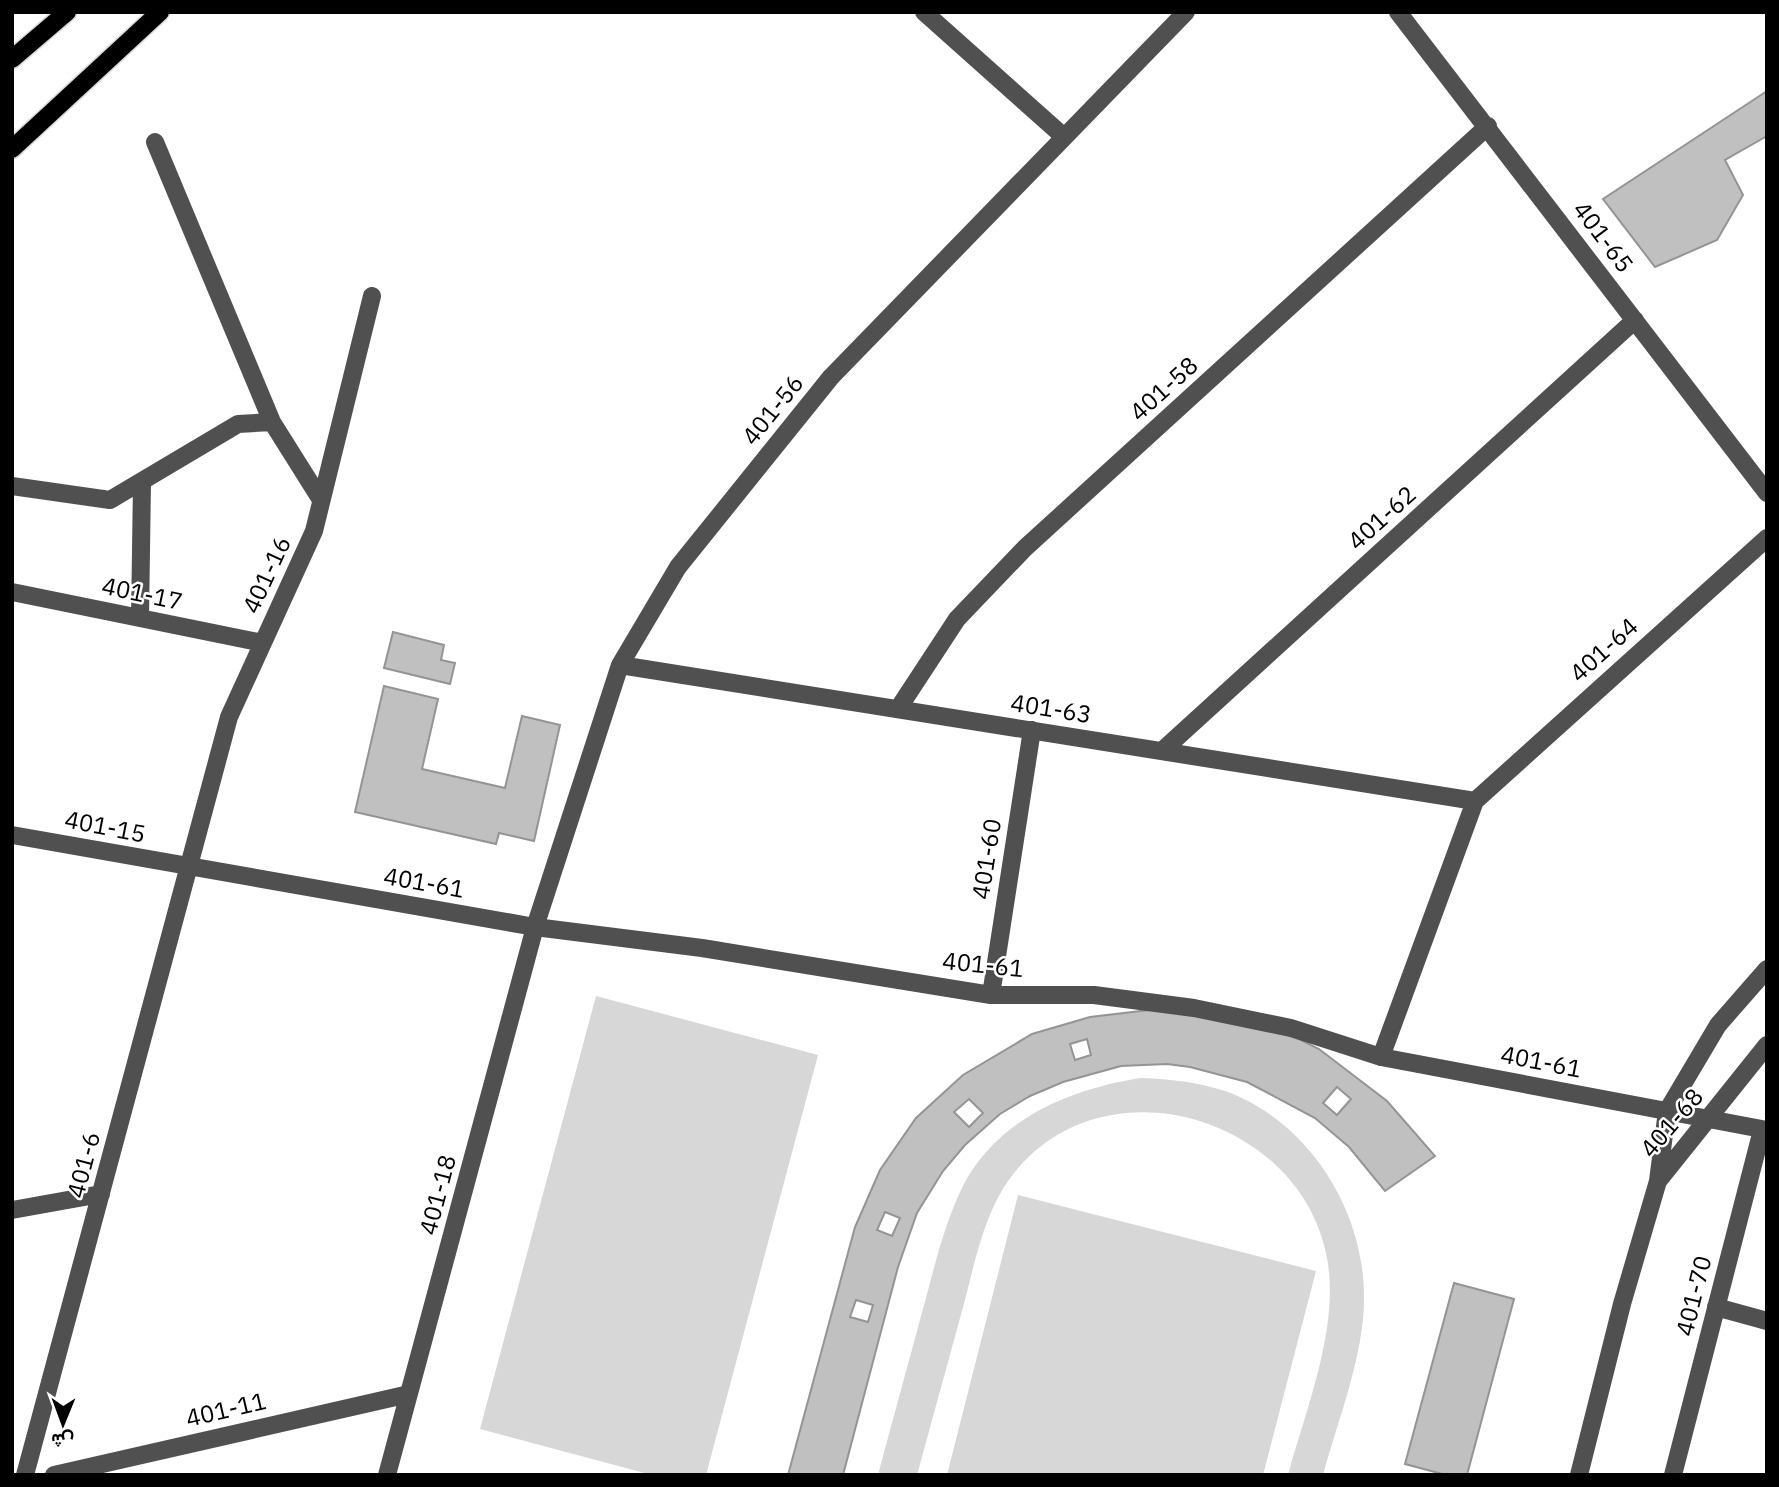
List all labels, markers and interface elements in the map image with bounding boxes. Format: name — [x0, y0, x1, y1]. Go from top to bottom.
street label: 401-65 — [1566, 194, 1641, 279]
street label: 401-58 — [1122, 349, 1204, 427]
street label: 401-56 — [734, 368, 810, 451]
street label: 401-62 — [1340, 478, 1422, 556]
street label: 401-16 — [234, 531, 298, 618]
street label: 401-17 — [99, 569, 185, 617]
street label: 401-64 — [1562, 610, 1644, 688]
street label: 401-63 — [1008, 686, 1094, 730]
street label: 401-15 — [62, 803, 148, 850]
street label: 401-60 — [964, 816, 1008, 902]
street label: 401-61 — [381, 859, 467, 905]
street label: 401-61 — [941, 944, 1025, 984]
street label: 401-61 — [1498, 1038, 1584, 1085]
street label: 401-68 — [1632, 1081, 1710, 1164]
street label: 401-6 — [59, 1128, 107, 1201]
street label: 401-18 — [411, 1151, 463, 1238]
street label: 401-70 — [1668, 1252, 1718, 1339]
street label: 401-11 — [182, 1384, 269, 1434]
north arrow — [28, 1389, 98, 1459]
text: ش — [51, 1429, 74, 1453]

